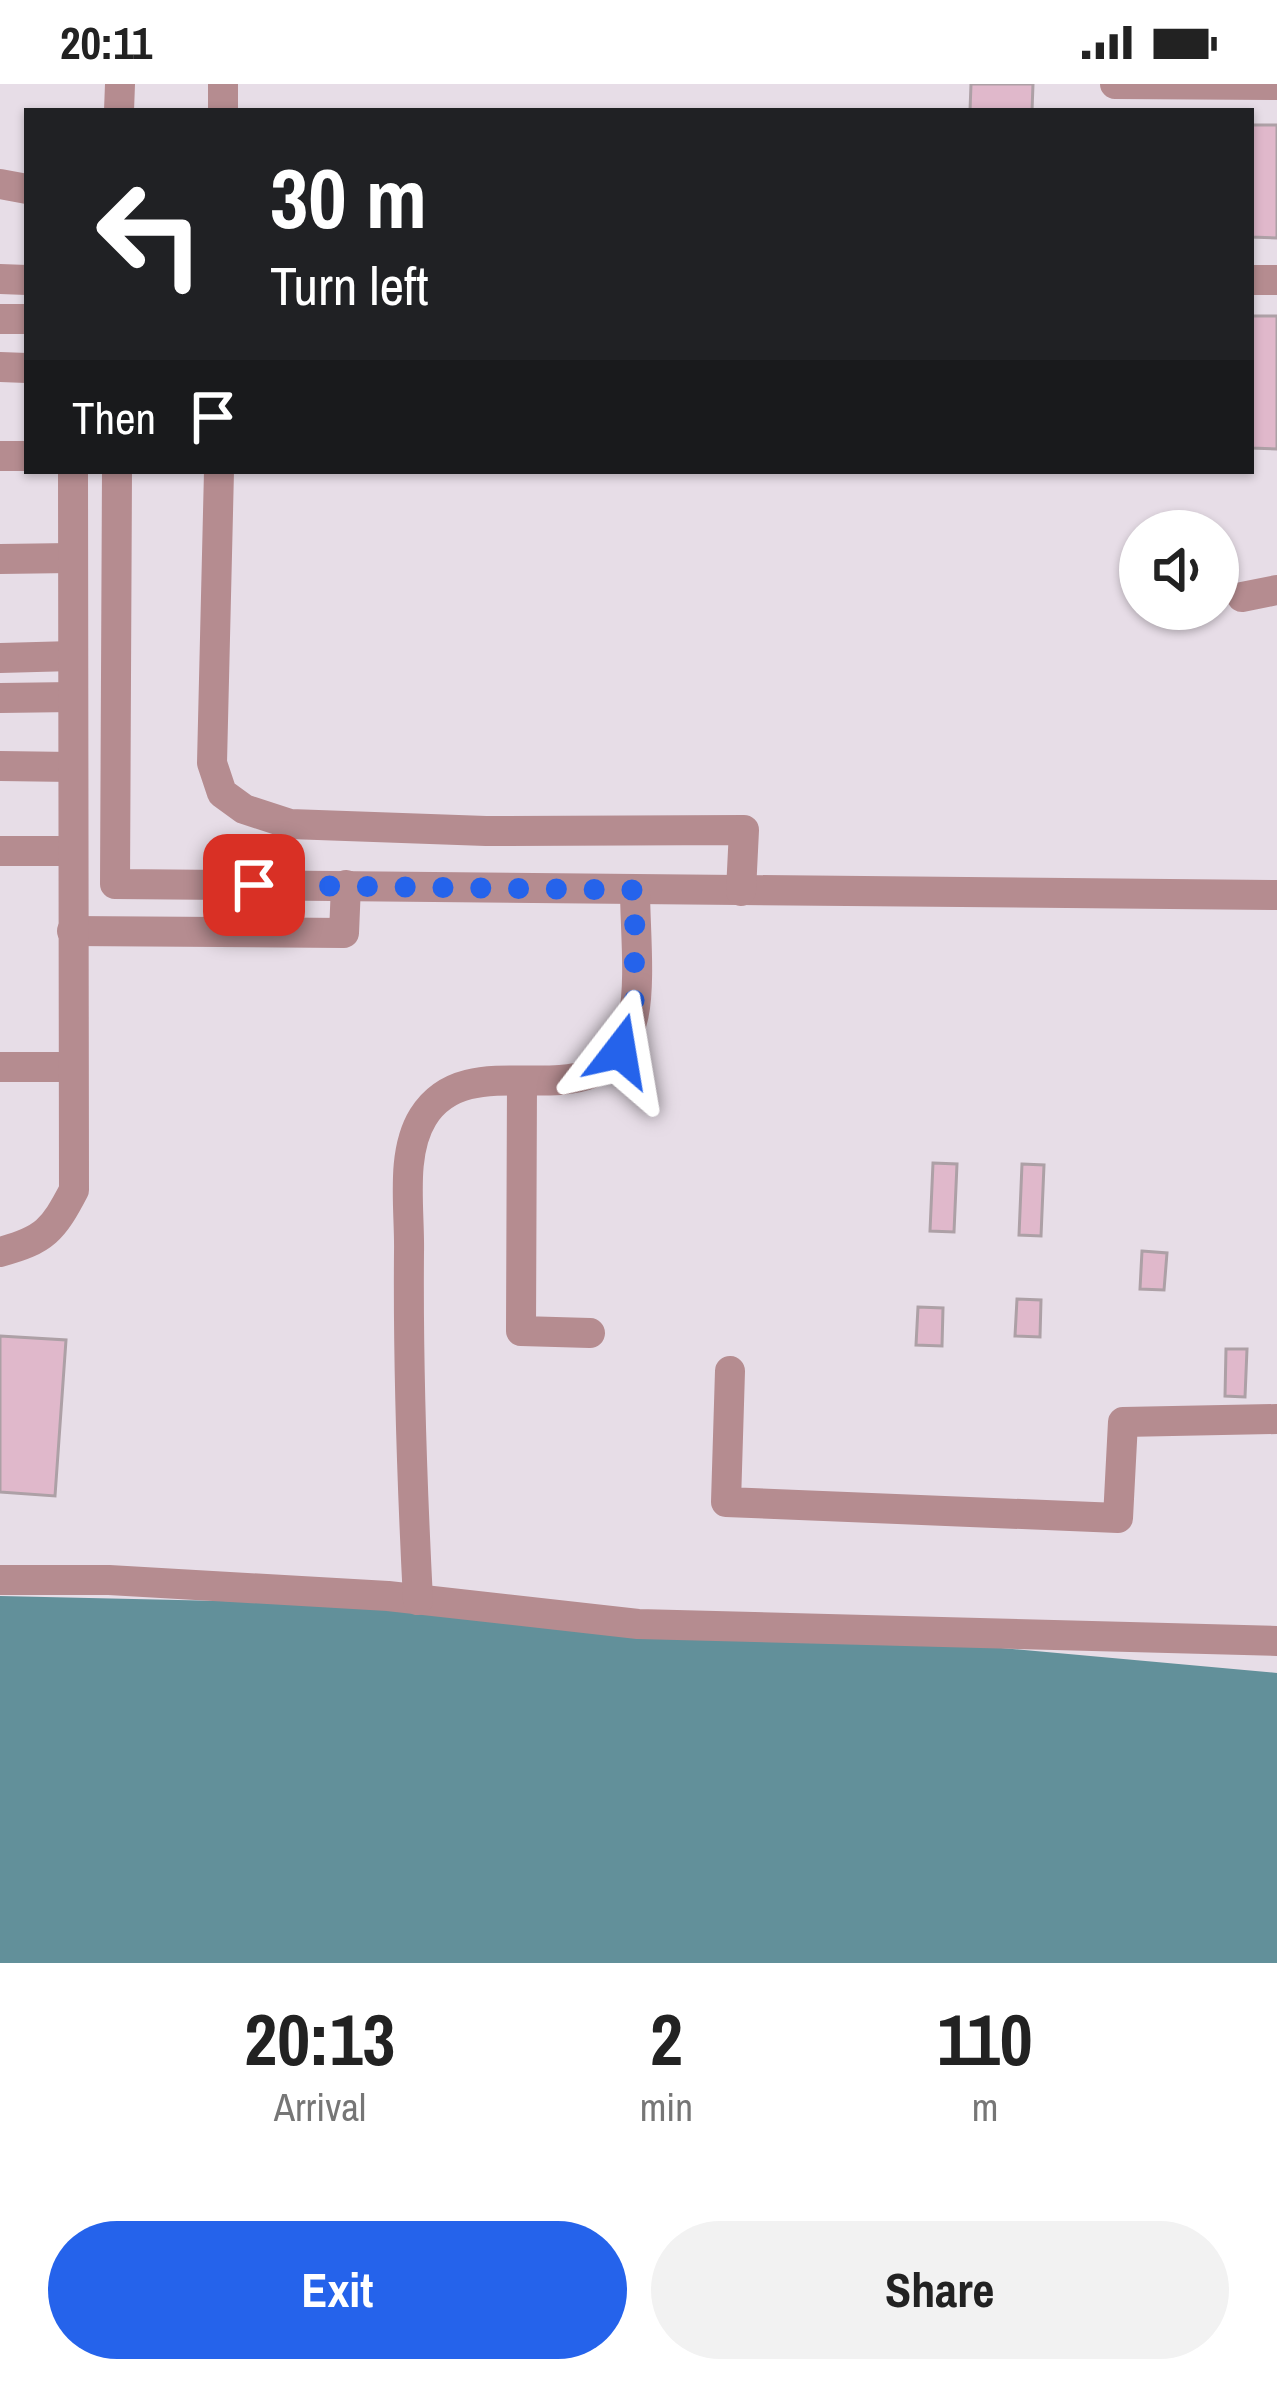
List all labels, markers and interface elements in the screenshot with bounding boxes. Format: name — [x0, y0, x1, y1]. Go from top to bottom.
text: 20:11 — [60, 12, 152, 73]
text: 30 m — [270, 141, 427, 254]
icon: left — [72, 156, 228, 312]
text: Turn left — [270, 249, 429, 322]
icon: arrive — [180, 384, 246, 450]
text: Then — [72, 387, 156, 448]
map controls — [1119, 510, 1239, 630]
button: sound — [1119, 510, 1239, 630]
pin — [203, 834, 305, 936]
icon: arrive — [221, 852, 287, 918]
position arrow — [557, 988, 683, 1114]
text: 20:13 — [244, 1990, 395, 2087]
text: 2 — [650, 1990, 683, 2087]
text: 110 — [937, 1990, 1033, 2087]
text: Arrival — [274, 2081, 366, 2133]
text: min — [640, 2081, 693, 2133]
text: m — [972, 2081, 998, 2133]
button: Exit — [48, 2221, 627, 2359]
button: Share — [651, 2221, 1229, 2359]

